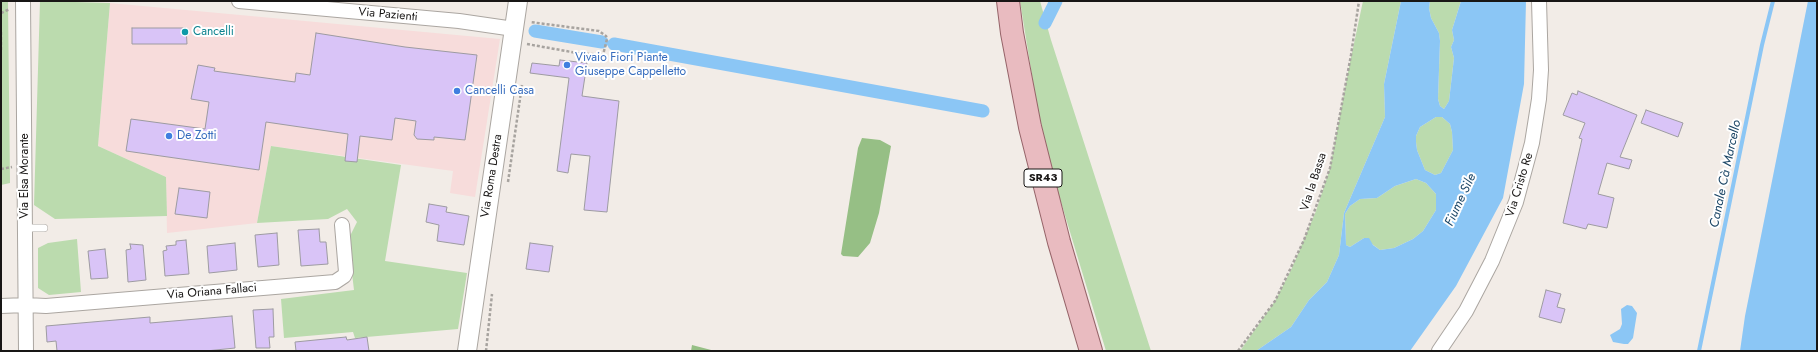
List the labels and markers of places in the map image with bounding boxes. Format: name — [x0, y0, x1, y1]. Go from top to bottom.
place label: Cancelli — [193, 25, 234, 39]
marker: Cancelli — [180, 27, 190, 37]
place label: Vivaio Fiori Piante Giuseppe Cappelletto — [575, 51, 686, 79]
marker: Vivaio Fiori Piante Giuseppe Cappelletto — [562, 60, 572, 70]
place label: Cancelli Casa — [465, 84, 534, 98]
marker: Cancelli Casa — [452, 86, 462, 96]
place label: De Zotti — [177, 129, 217, 143]
marker: De Zotti — [164, 131, 174, 141]

